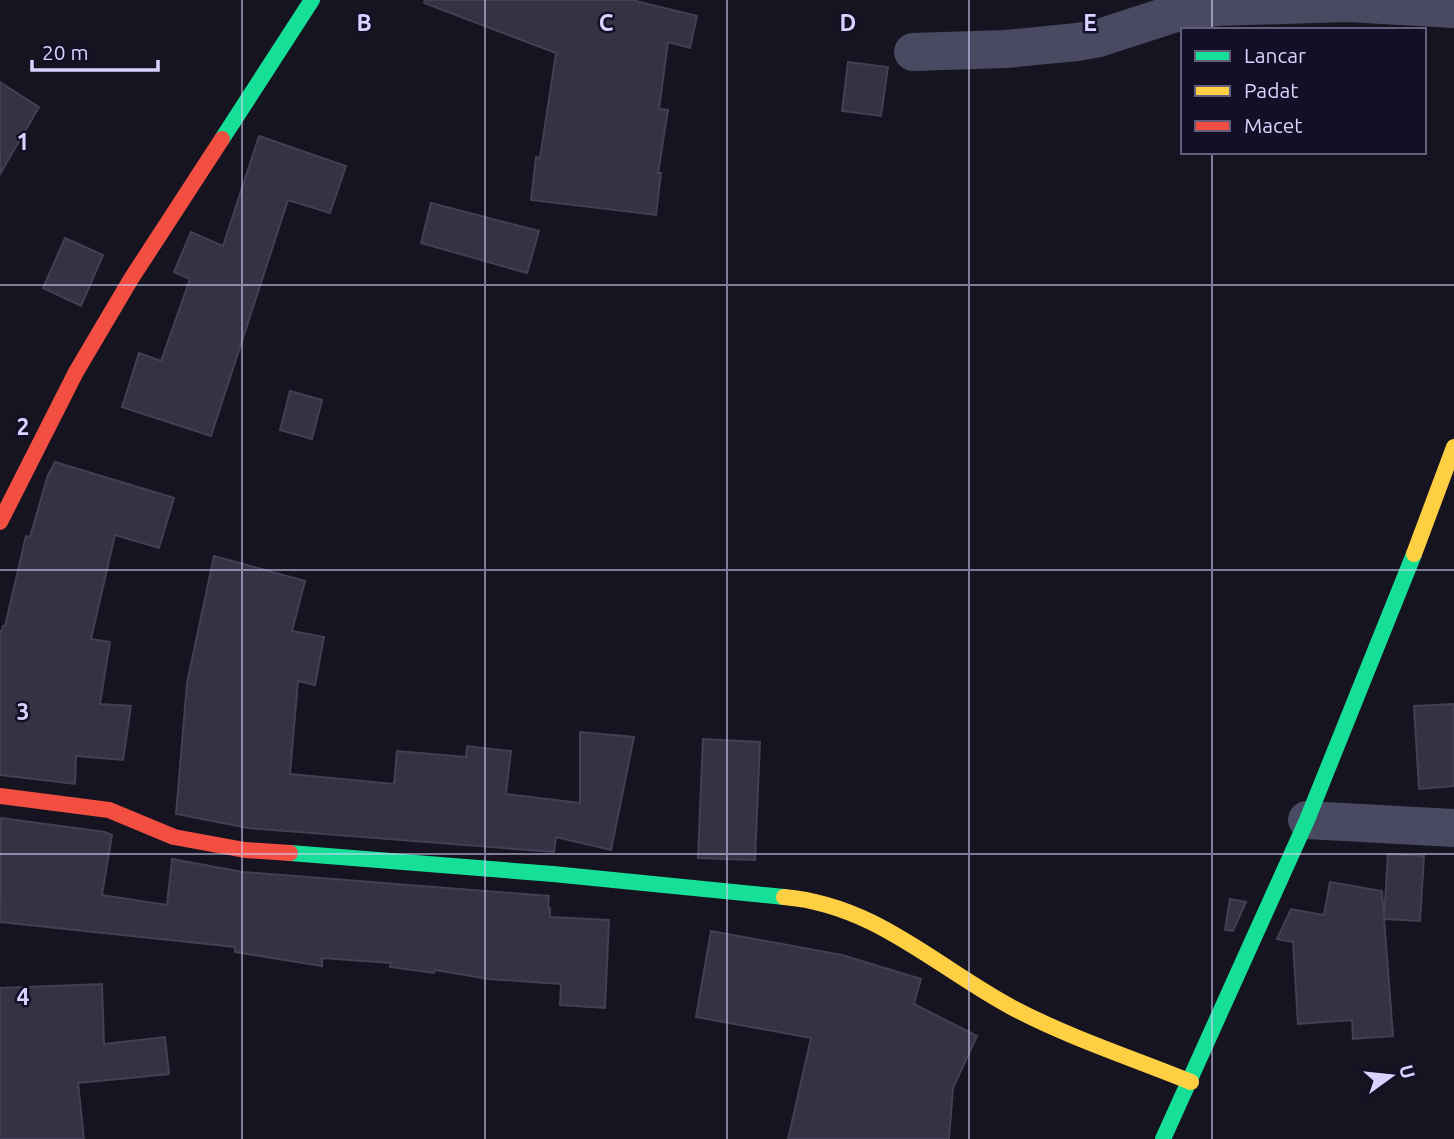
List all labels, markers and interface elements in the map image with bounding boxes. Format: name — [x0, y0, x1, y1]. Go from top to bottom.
text: B — [356, 10, 372, 35]
text: C — [599, 10, 614, 35]
text: D — [840, 10, 856, 35]
text: E — [1083, 10, 1097, 35]
scale bar — [32, 28, 158, 72]
legend — [1181, 28, 1426, 154]
text: 20 m — [42, 40, 89, 64]
text: Lancar — [1244, 43, 1306, 67]
text: Padat — [1244, 78, 1299, 102]
text: Macet — [1244, 113, 1303, 137]
text: 1 — [17, 129, 29, 154]
text: 2 — [17, 414, 29, 439]
text: 3 — [17, 699, 29, 724]
text: 4 — [17, 984, 30, 1009]
north arrow — [1356, 1041, 1426, 1111]
text: U — [1395, 1062, 1420, 1081]

